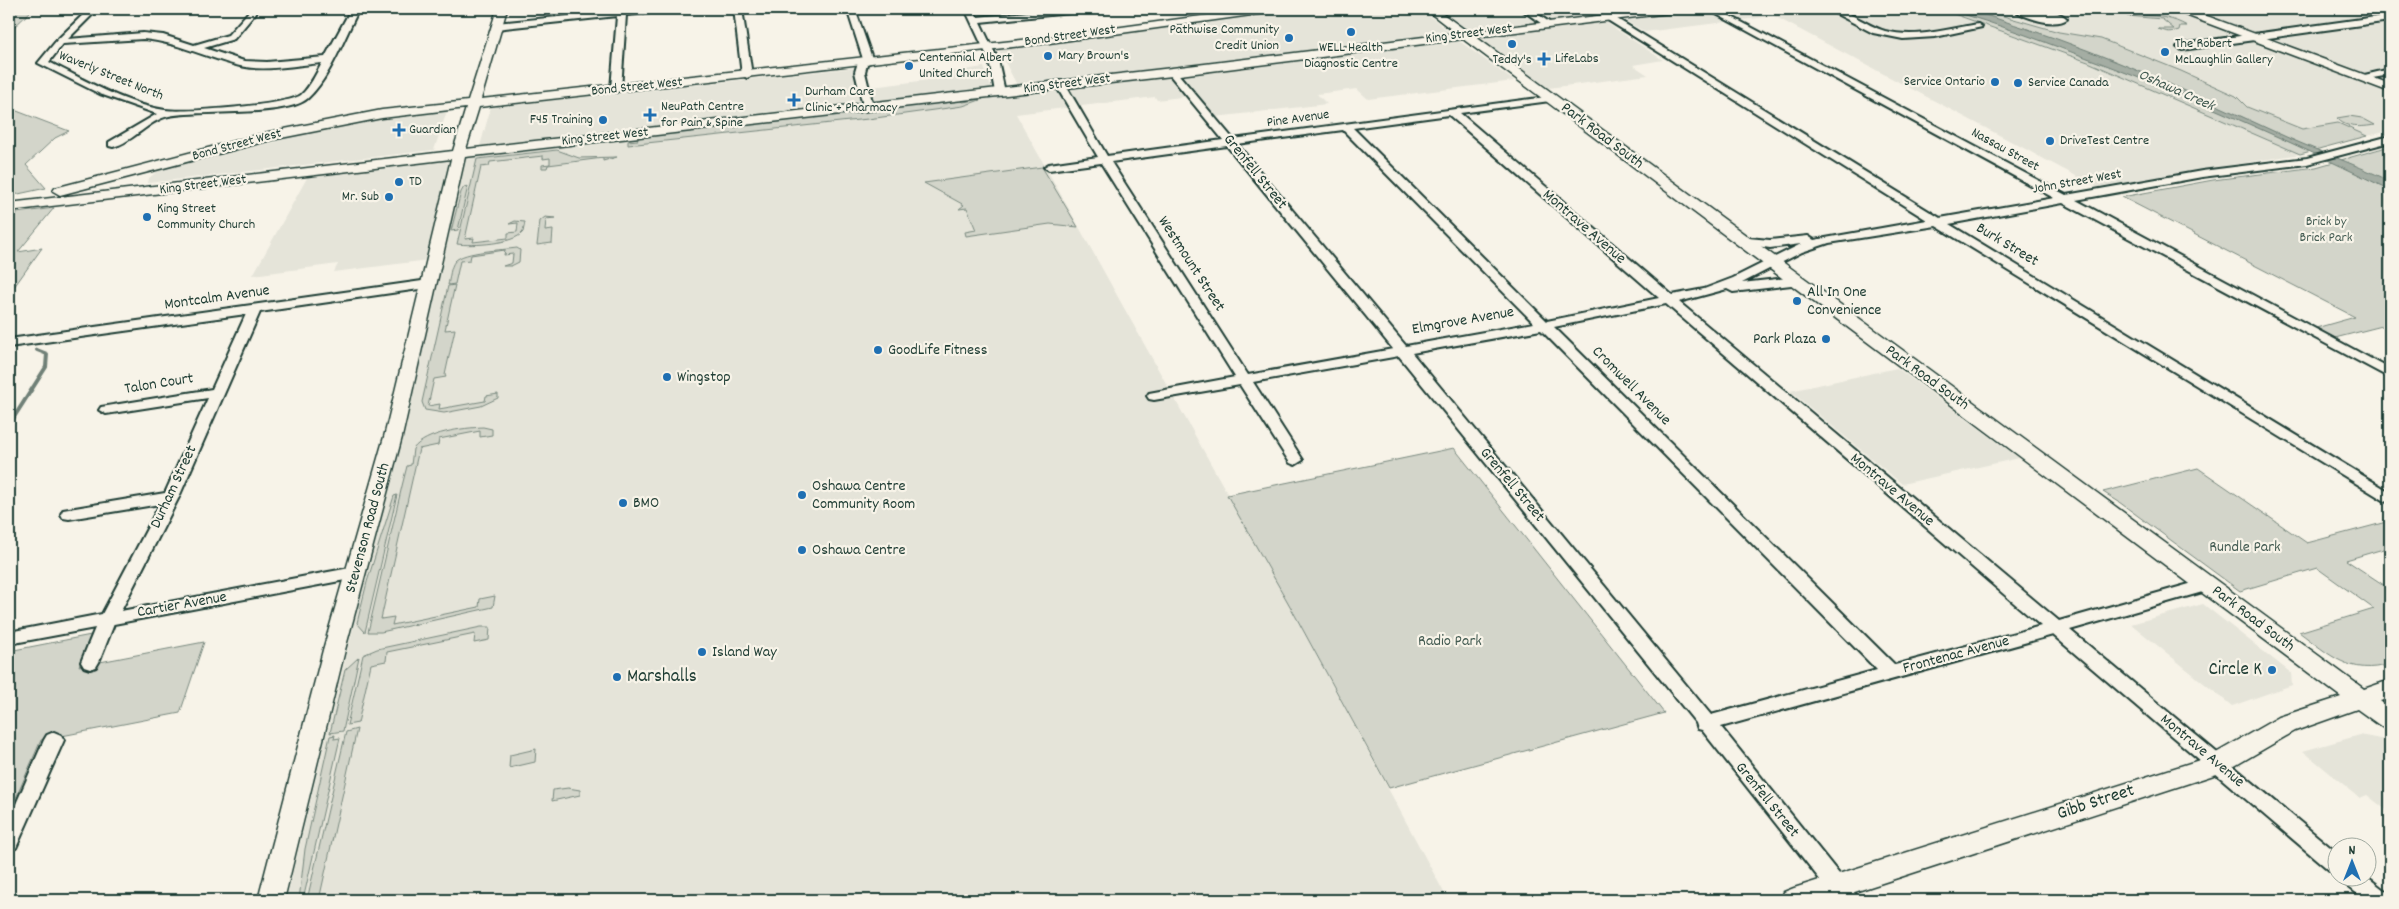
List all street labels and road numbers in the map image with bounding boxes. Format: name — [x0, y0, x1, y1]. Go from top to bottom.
street label: King Street West — [1424, 19, 1514, 49]
street label: Bond Street West — [1023, 20, 1117, 52]
street label: Waverly Street North — [56, 46, 166, 106]
street label: King Street West — [1022, 69, 1112, 99]
street label: Bond Street West — [590, 72, 684, 102]
street label: Park Road South — [1556, 97, 1648, 175]
street label: Pine Avenue — [1265, 105, 1331, 133]
street label: King Street West — [561, 122, 649, 152]
street label: Bond Street West — [190, 123, 284, 167]
street label: Nassau Street — [1967, 123, 2043, 177]
street label: Grenfell Street — [1217, 129, 1293, 215]
street label: John Street West — [2031, 164, 2123, 200]
street label: King Street West — [158, 170, 248, 200]
street label: Montrave Avenue — [1537, 184, 1631, 270]
street label: Westmount Street — [1151, 212, 1231, 316]
street label: Burk Street — [1971, 217, 2043, 273]
street label: Montcalm Avenue — [163, 279, 271, 317]
street label: Elmgrove Avenue — [1410, 301, 1516, 341]
street label: Park Road South — [1880, 340, 1974, 416]
street label: Cromwell Avenue — [1586, 341, 1676, 431]
street label: Talon Court — [123, 367, 195, 401]
street label: Durham Street — [145, 442, 203, 532]
street label: Grenfell Street — [1474, 443, 1550, 527]
street label: Montrave Avenue — [1845, 448, 1939, 532]
street label: Stevenson Road South — [340, 460, 396, 596]
street label: Park Road South — [2207, 580, 2299, 658]
street label: Cartier Avenue — [135, 586, 229, 624]
street label: Frontenac Avenue — [1900, 630, 2012, 680]
street label: Montrave Avenue — [2155, 709, 2249, 793]
street label: Grenfell Street — [1729, 757, 1805, 843]
street label: Gibb Street — [2054, 778, 2138, 828]

